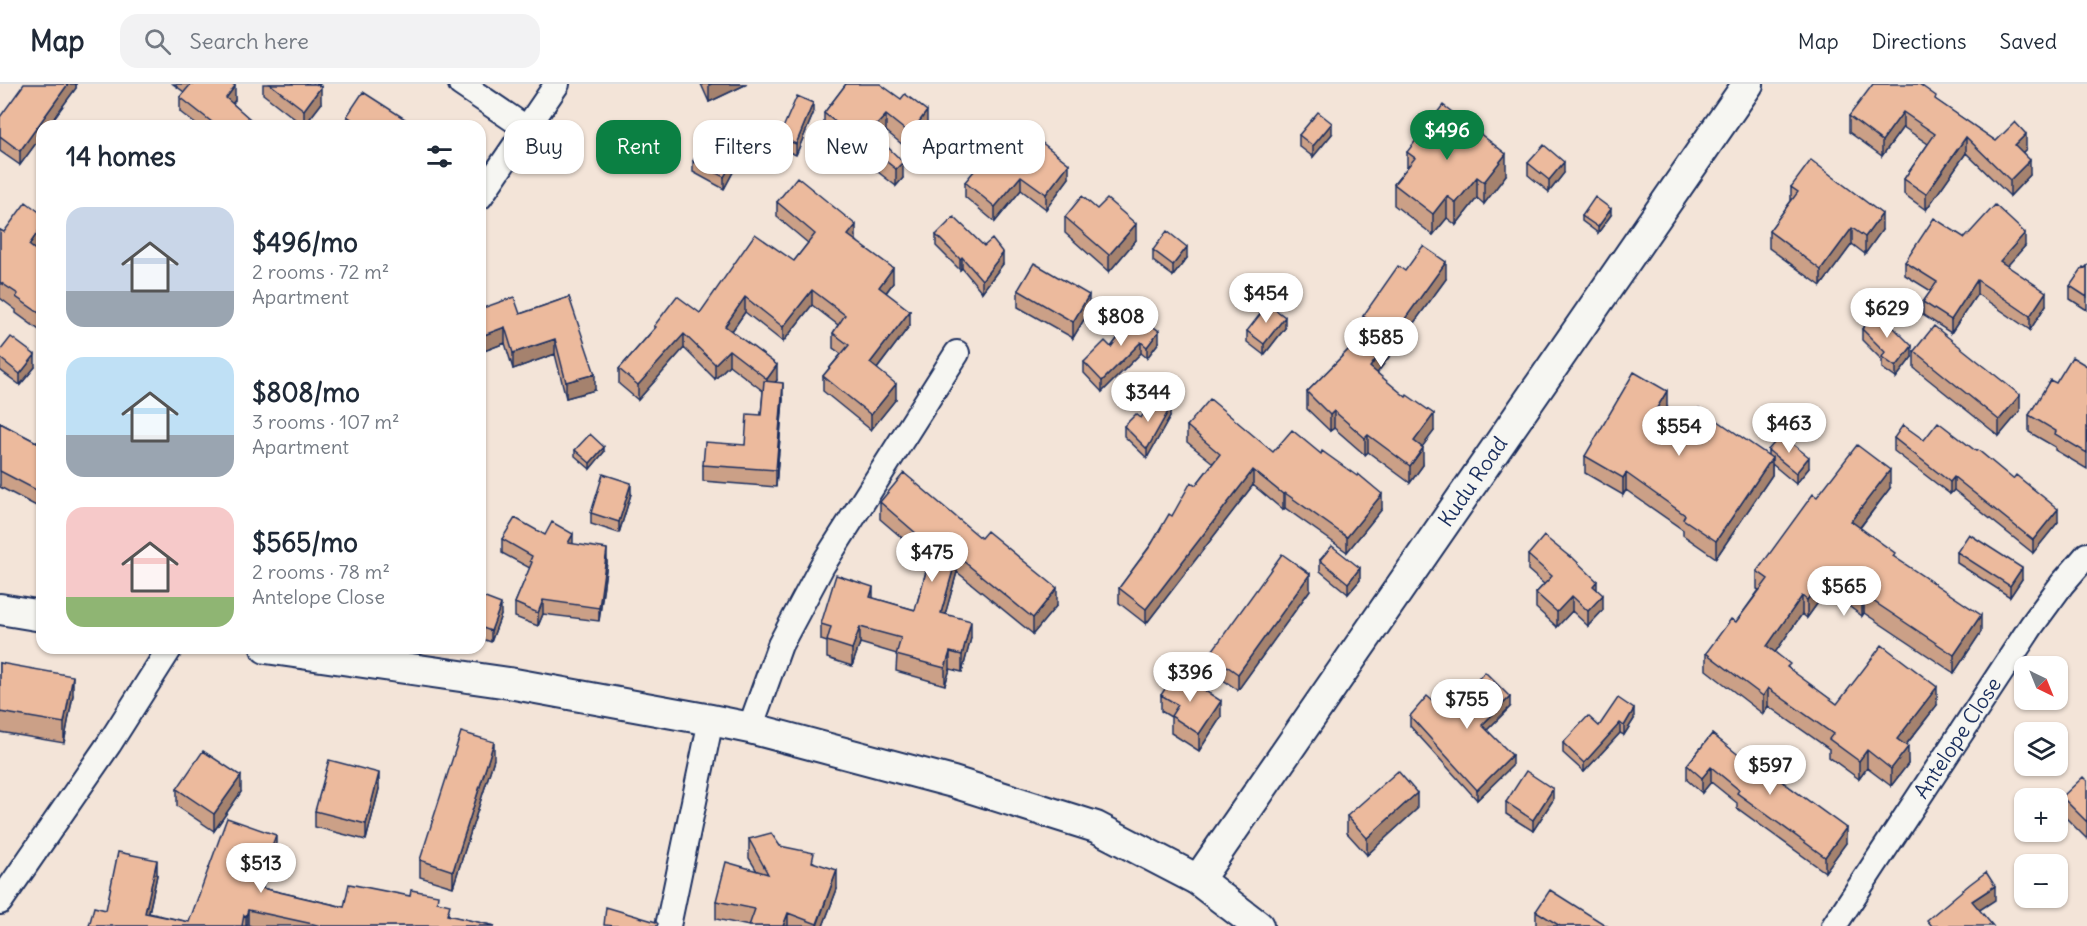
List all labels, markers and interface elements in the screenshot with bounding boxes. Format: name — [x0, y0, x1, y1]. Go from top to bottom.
search box — [120, 14, 540, 68]
text: Map — [30, 23, 84, 59]
icon: search — [141, 25, 174, 58]
text: Search here — [189, 27, 309, 55]
text: Map — [1798, 28, 1839, 55]
text: Directions — [1872, 28, 1966, 55]
text: Saved — [1999, 28, 2057, 55]
pin: $496 — [1411, 110, 1483, 161]
text: $496 — [1424, 117, 1470, 142]
chip: Buy — [504, 120, 584, 174]
chip: Rent — [596, 120, 681, 174]
chip: Filters — [693, 120, 793, 174]
chip: New — [805, 120, 889, 174]
chip: Apartment — [901, 120, 1045, 174]
text: 14 homes — [66, 140, 176, 173]
icon: filters — [423, 140, 456, 173]
text: $496/mo — [252, 226, 358, 259]
icon: home — [114, 231, 186, 303]
text: 2 rooms · 72 m² — [252, 259, 389, 284]
pin: $454 — [1230, 273, 1302, 324]
text: $454 — [1243, 280, 1289, 305]
text: Apartment — [252, 284, 349, 309]
pin: $629 — [1851, 288, 1923, 339]
text: $629 — [1864, 295, 1910, 320]
pin: $808 — [1085, 296, 1157, 347]
text: $808 — [1097, 303, 1145, 328]
pin: $585 — [1345, 317, 1417, 368]
text: $585 — [1358, 324, 1404, 349]
pin: $344 — [1112, 372, 1184, 423]
text: $808/mo — [252, 376, 360, 409]
text: $344 — [1125, 379, 1171, 404]
icon: home — [114, 381, 186, 453]
pin: $463 — [1753, 403, 1825, 454]
pin: $554 — [1643, 406, 1715, 457]
text: 3 rooms · 107 m² — [252, 409, 400, 434]
text: $463 — [1766, 410, 1812, 435]
text: $554 — [1656, 413, 1702, 438]
street label: Kudu Road — [1432, 431, 1513, 532]
text: Apartment — [252, 434, 349, 459]
text: $565/mo — [252, 526, 358, 559]
icon: home — [114, 531, 186, 603]
pin: $475 — [896, 532, 968, 583]
text: $475 — [910, 539, 954, 564]
text: 2 rooms · 78 m² — [252, 559, 390, 584]
pin: $565 — [1808, 566, 1880, 617]
text: $565 — [1821, 573, 1867, 598]
text: Antelope Close — [252, 584, 385, 609]
pin: $396 — [1154, 652, 1226, 703]
north arrow — [2014, 656, 2068, 710]
map controls — [2014, 656, 2068, 908]
text: $396 — [1167, 659, 1213, 684]
street label: Antelope Close — [1908, 672, 2007, 804]
pin: $755 — [1431, 679, 1503, 730]
text: $755 — [1445, 686, 1489, 711]
button: layers — [2014, 722, 2068, 776]
pin: $597 — [1734, 745, 1806, 796]
text: $597 — [1748, 752, 1792, 777]
button: + — [2014, 788, 2068, 842]
pin: $513 — [225, 843, 297, 894]
text: $513 — [240, 850, 282, 875]
button: − — [2014, 854, 2068, 908]

